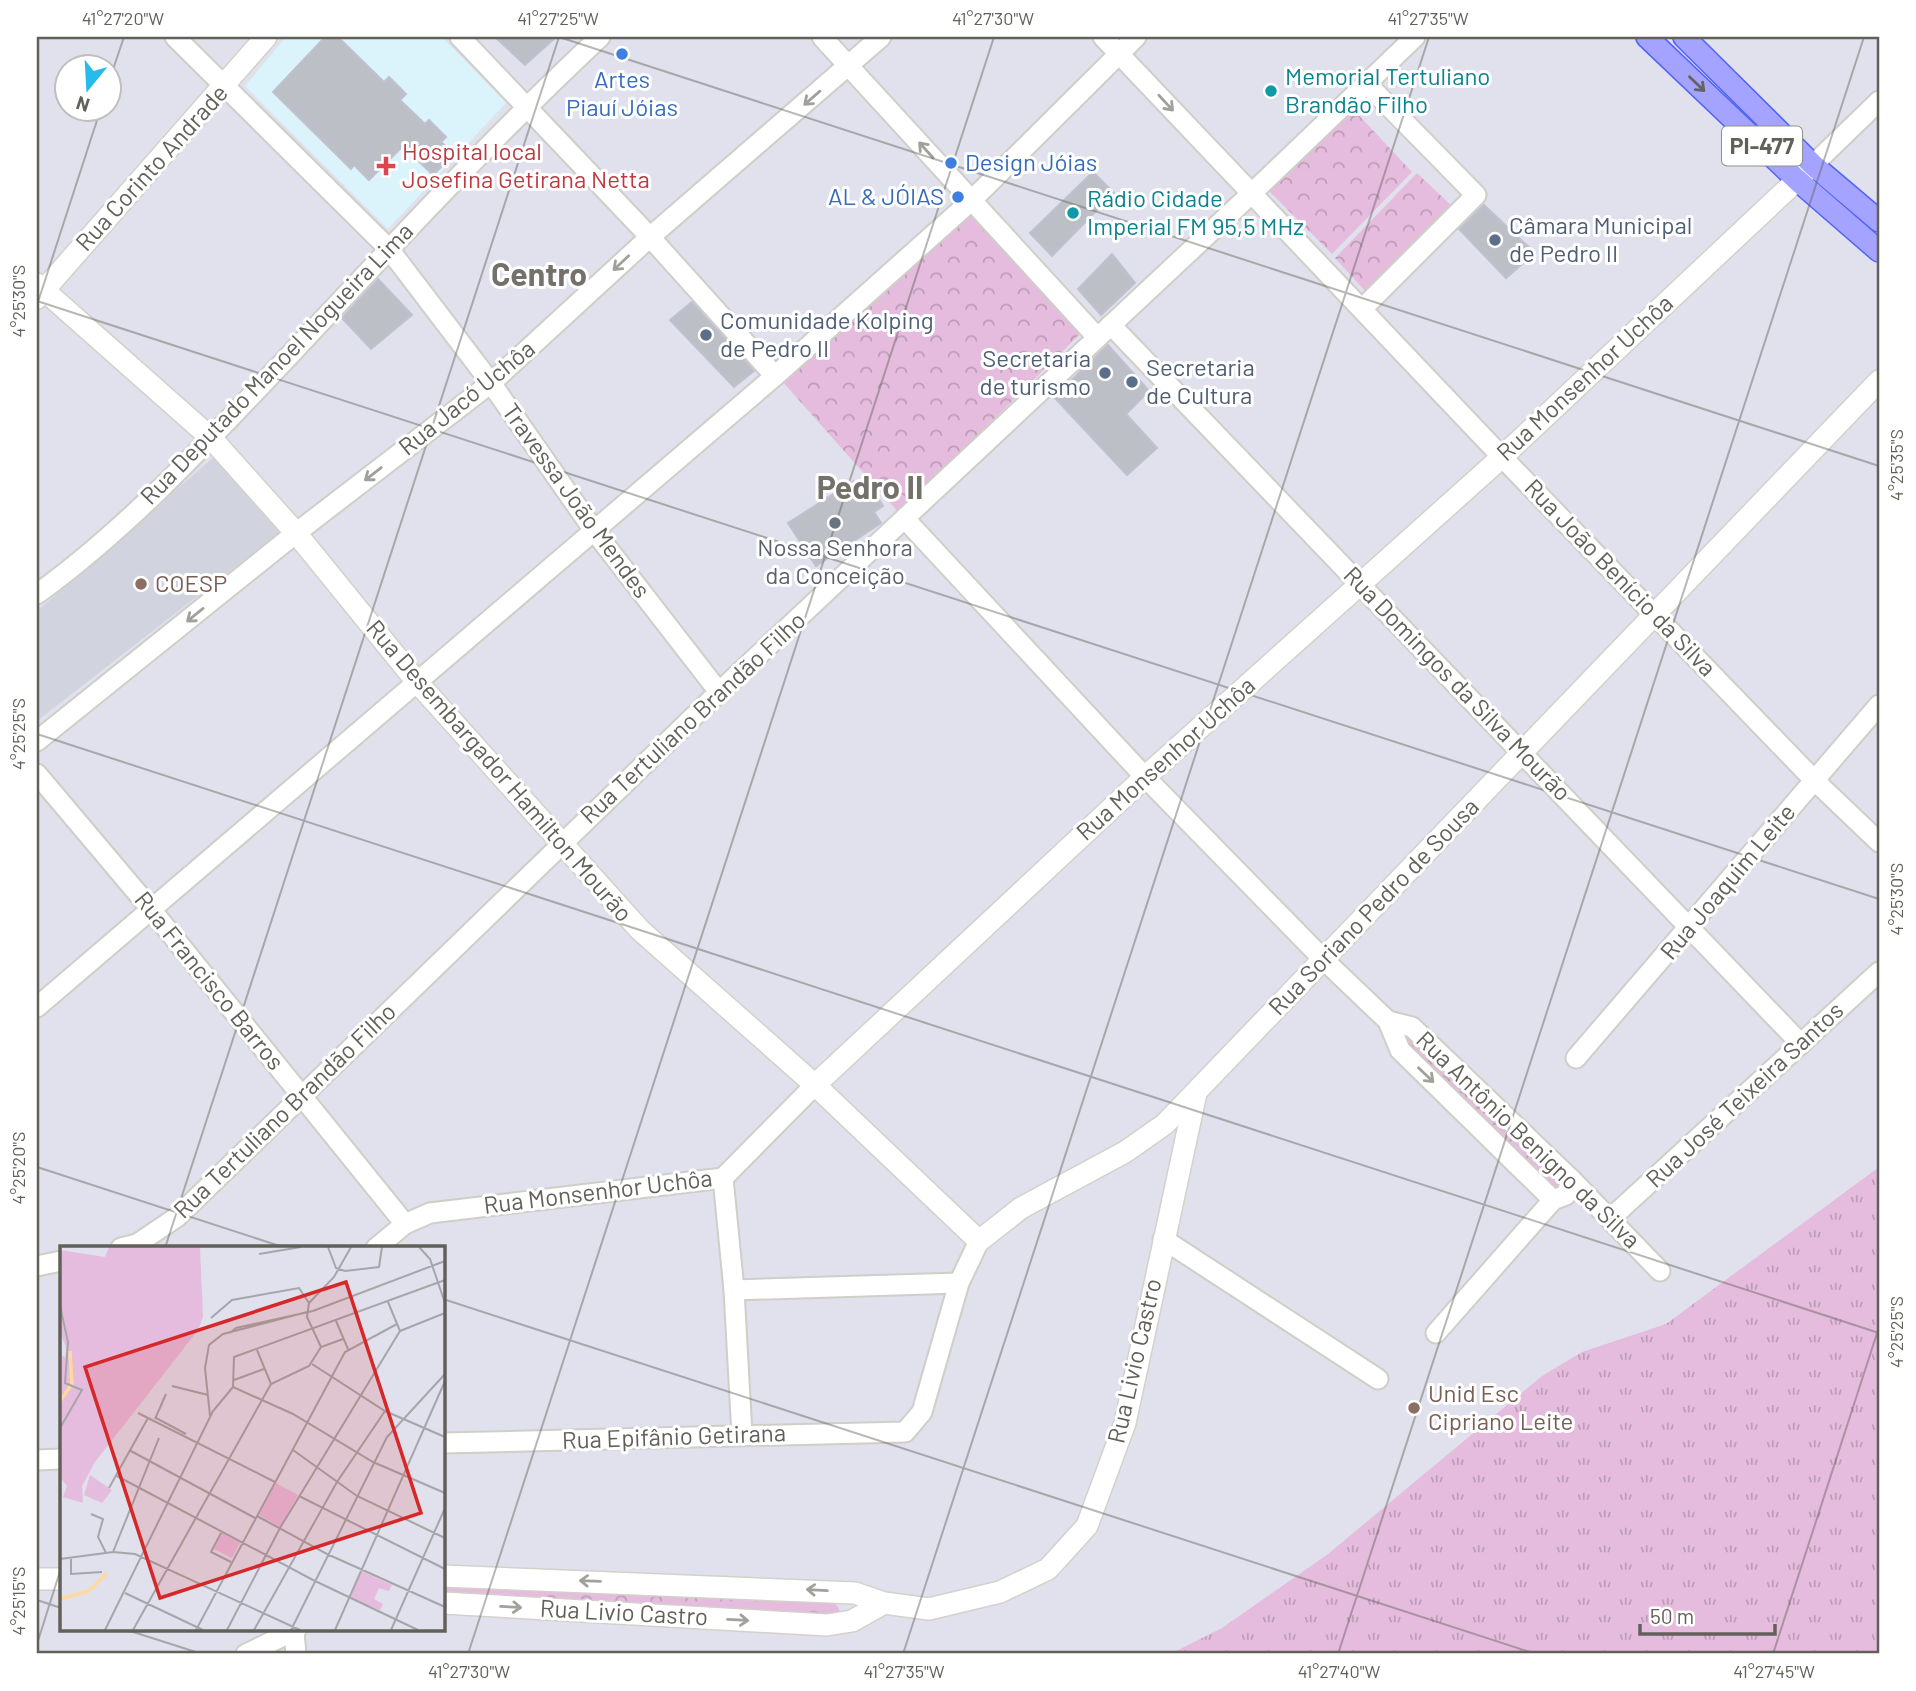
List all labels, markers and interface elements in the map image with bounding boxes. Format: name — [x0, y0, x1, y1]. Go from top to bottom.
text: 41°27'20"W — [82, 7, 164, 29]
text: 41°27'25"W — [517, 7, 599, 29]
text: 41°27'30"W — [952, 7, 1034, 29]
text: 41°27'35"W — [1387, 7, 1469, 29]
marker: Artes Piauí Jóias — [614, 46, 630, 62]
north arrow — [52, 52, 122, 122]
place label: Memorial Tertuliano Brandão Filho — [1285, 61, 1490, 118]
place label: Artes Piauí Jóias — [566, 64, 678, 121]
one-way arrow — [1688, 75, 1705, 92]
street label: Rua Corinto Andrade — [69, 78, 233, 256]
marker: Memorial Tertuliano Brandão Filho — [1263, 83, 1279, 99]
one-way arrow — [803, 90, 821, 106]
text: N — [73, 92, 92, 118]
one-way arrow — [1157, 94, 1174, 111]
road number: PI-477 — [1722, 127, 1802, 166]
place label: Hospital local Josefina Getirana Netta — [402, 136, 650, 193]
one-way arrow — [917, 142, 934, 159]
place label: Design Jóias — [965, 147, 1097, 176]
marker: Design Jóias — [943, 155, 959, 171]
marker: Hospital local Josefina Getirana Netta — [376, 156, 396, 176]
place label: AL & JÓIAS — [828, 181, 944, 210]
place label: Rádio Cidade Imperial FM 95,5 MHz — [1087, 183, 1304, 240]
marker: AL & JÓIAS — [950, 189, 966, 205]
marker: Rádio Cidade Imperial FM 95,5 MHz — [1065, 205, 1081, 221]
place label: Câmara Municipal de Pedro II — [1509, 210, 1692, 267]
street label: Rua Deputado Manoel Nogueira Lima — [133, 216, 418, 510]
marker: Câmara Municipal de Pedro II — [1487, 232, 1503, 248]
district label: Centro — [491, 254, 587, 292]
one-way arrow — [612, 255, 630, 271]
text: 4°25'30"S — [7, 265, 29, 337]
street label: Rua Monsenhor Uchôa — [1490, 288, 1678, 466]
place label: Comunidade Kolping de Pedro II — [720, 305, 934, 362]
marker: Comunidade Kolping de Pedro II — [698, 327, 714, 343]
street label: Rua Jacó Uchôa — [392, 333, 540, 461]
place label: Secretaria de turismo — [980, 343, 1091, 400]
place label: Secretaria de Cultura — [1146, 352, 1255, 409]
marker: Secretaria de turismo — [1097, 365, 1113, 381]
marker: Secretaria de Cultura — [1124, 374, 1140, 390]
street label: Travessa João Mendes — [497, 397, 658, 603]
text: 4°25'35"S — [1885, 429, 1907, 501]
one-way arrow — [364, 466, 383, 481]
district label: Pedro II — [817, 467, 923, 505]
street label: Rua João Benício da Silva — [1519, 472, 1723, 682]
marker: Nossa Senhora da Conceição — [827, 515, 843, 531]
place label: Nossa Senhora da Conceição — [757, 532, 913, 589]
street label: Rua Domingos da Silva Mourão — [1338, 560, 1578, 806]
place label: COESP — [155, 568, 227, 597]
marker: COESP — [133, 576, 149, 592]
street label: Rua Tertuliano Brandão Filho — [573, 605, 811, 829]
one-way arrow — [186, 607, 204, 622]
street label: Rua Desembargador Hamilton Mourão — [361, 613, 639, 927]
street label: Rua Monsenhor Uchôa — [1070, 670, 1260, 846]
text: 4°25'25"S — [7, 698, 29, 770]
street label: Rua Soriano Pedro de Sousa — [1262, 792, 1484, 1020]
street label: Rua Joaquim Leite — [1653, 797, 1800, 965]
text: 4°25'30"S — [1885, 863, 1907, 935]
street label: Rua Francisco Barros — [129, 885, 291, 1075]
street label: Rua José Teixeira Santos — [1639, 995, 1849, 1193]
street label: Rua Tertuliano Brandão Filho — [167, 996, 401, 1224]
street label: Rua Antônio Benigno da Silva — [1411, 1024, 1647, 1254]
one-way arrow — [1418, 1067, 1435, 1084]
text: 4°25'20"S — [7, 1131, 29, 1205]
street label: Rua Monsenhor Uchôa — [482, 1162, 714, 1219]
inset map — [60, 1246, 444, 1632]
street label: Rua Livio Castro — [1100, 1275, 1167, 1446]
text: 4°25'25"S — [1885, 1296, 1907, 1368]
place label: Unid Esc Cipriano Leite — [1428, 1378, 1573, 1435]
marker: Unid Esc Cipriano Leite — [1406, 1400, 1422, 1416]
street label: Rua Epifânio Getirana — [561, 1417, 786, 1454]
text: 4°25'15"S — [7, 1567, 29, 1635]
one-way arrow — [579, 1575, 602, 1588]
one-way arrow — [806, 1584, 829, 1597]
street label: Rua Livio Castro — [539, 1593, 709, 1630]
scale bar — [1640, 1593, 1774, 1637]
one-way arrow — [499, 1601, 522, 1614]
text: 50 m — [1650, 1603, 1694, 1628]
one-way arrow — [726, 1614, 749, 1627]
text: 41°27'30"W — [428, 1660, 510, 1682]
text: 41°27'35"W — [863, 1660, 945, 1682]
text: 41°27'40"W — [1298, 1660, 1380, 1682]
text: 41°27'45"W — [1733, 1660, 1815, 1682]

